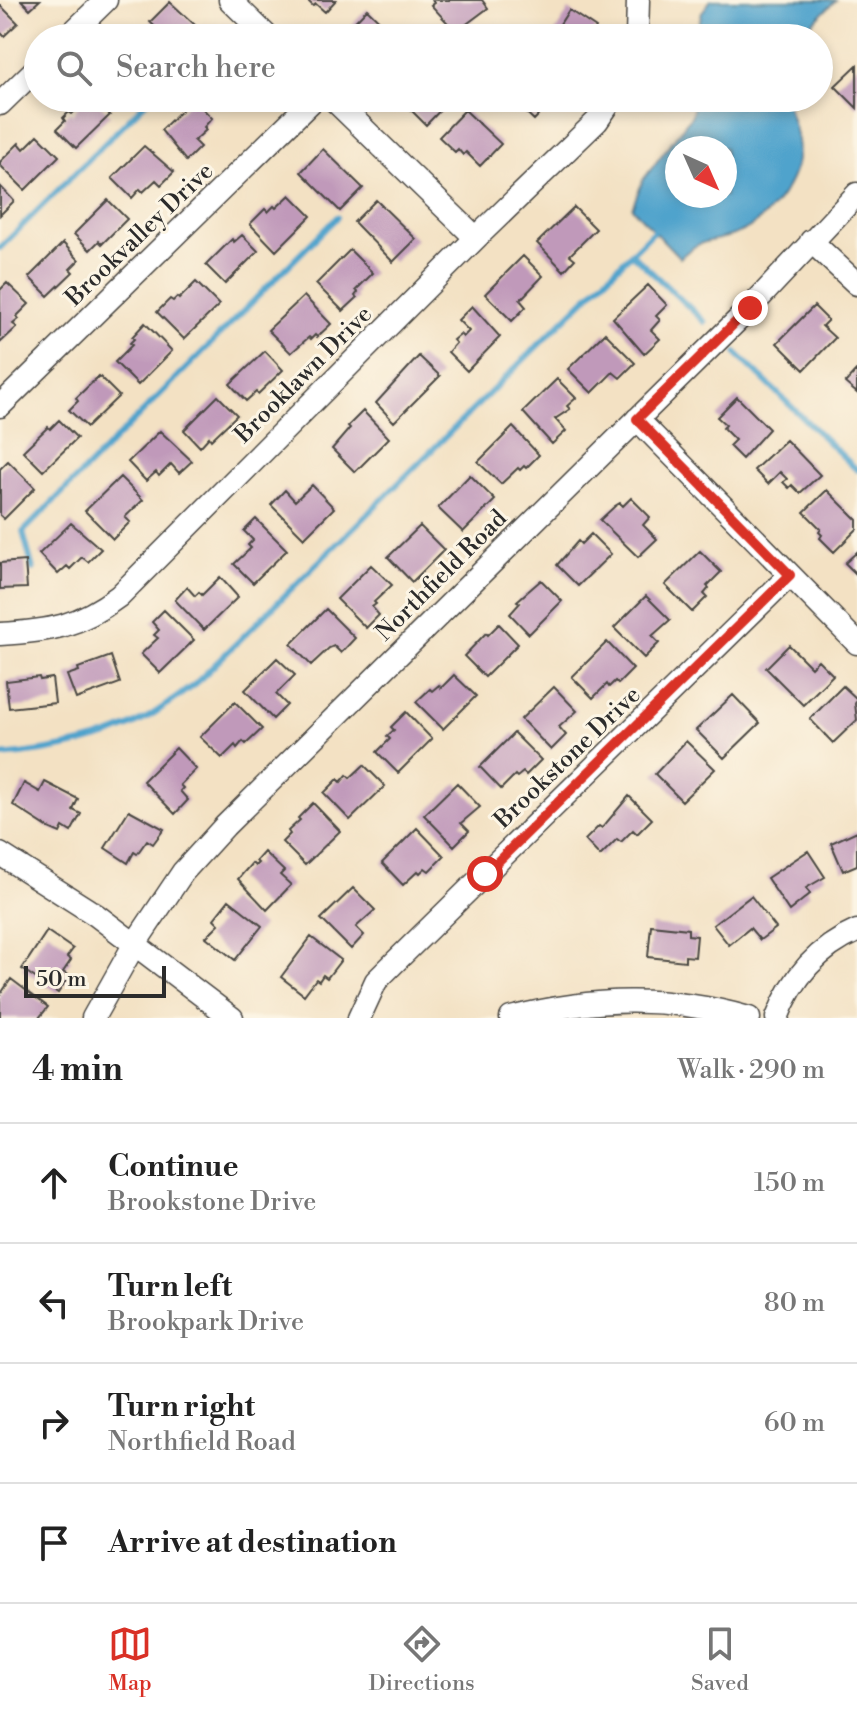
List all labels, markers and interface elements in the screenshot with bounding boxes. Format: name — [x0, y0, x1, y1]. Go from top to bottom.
search box — [24, 24, 833, 112]
icon: search — [52, 46, 96, 90]
text: Search here — [116, 49, 276, 87]
north arrow — [665, 136, 737, 208]
street label: Brookvalley Drive — [59, 156, 220, 314]
route end — [732, 290, 768, 326]
street label: Brooklawn Drive — [228, 300, 379, 451]
street label: Northfield Road — [370, 504, 514, 648]
street label: Brookstone Drive — [487, 680, 647, 836]
route start — [467, 856, 503, 892]
scale bar — [24, 962, 166, 998]
text: 50 m — [36, 966, 87, 993]
text: 4 min — [32, 1049, 123, 1091]
text: Walk · 290 m — [678, 1054, 825, 1086]
text: Continue — [108, 1148, 239, 1186]
icon: ahead — [32, 1161, 76, 1205]
text: 150 m — [754, 1167, 825, 1199]
text: Brookstone Drive — [108, 1186, 316, 1218]
text: Turn left — [108, 1268, 232, 1306]
icon: left — [32, 1281, 76, 1325]
text: 80 m — [764, 1287, 825, 1319]
text: Brookpark Drive — [108, 1306, 304, 1338]
text: Turn right — [108, 1388, 255, 1426]
icon: right — [32, 1401, 76, 1445]
text: 60 m — [764, 1407, 825, 1439]
text: Northfield Road — [108, 1426, 296, 1458]
icon: arrive — [32, 1521, 76, 1565]
text: Arrive at destination — [108, 1524, 397, 1562]
tab: Map — [108, 1622, 152, 1697]
tab: Directions — [369, 1622, 475, 1697]
tab: Saved — [691, 1622, 749, 1697]

